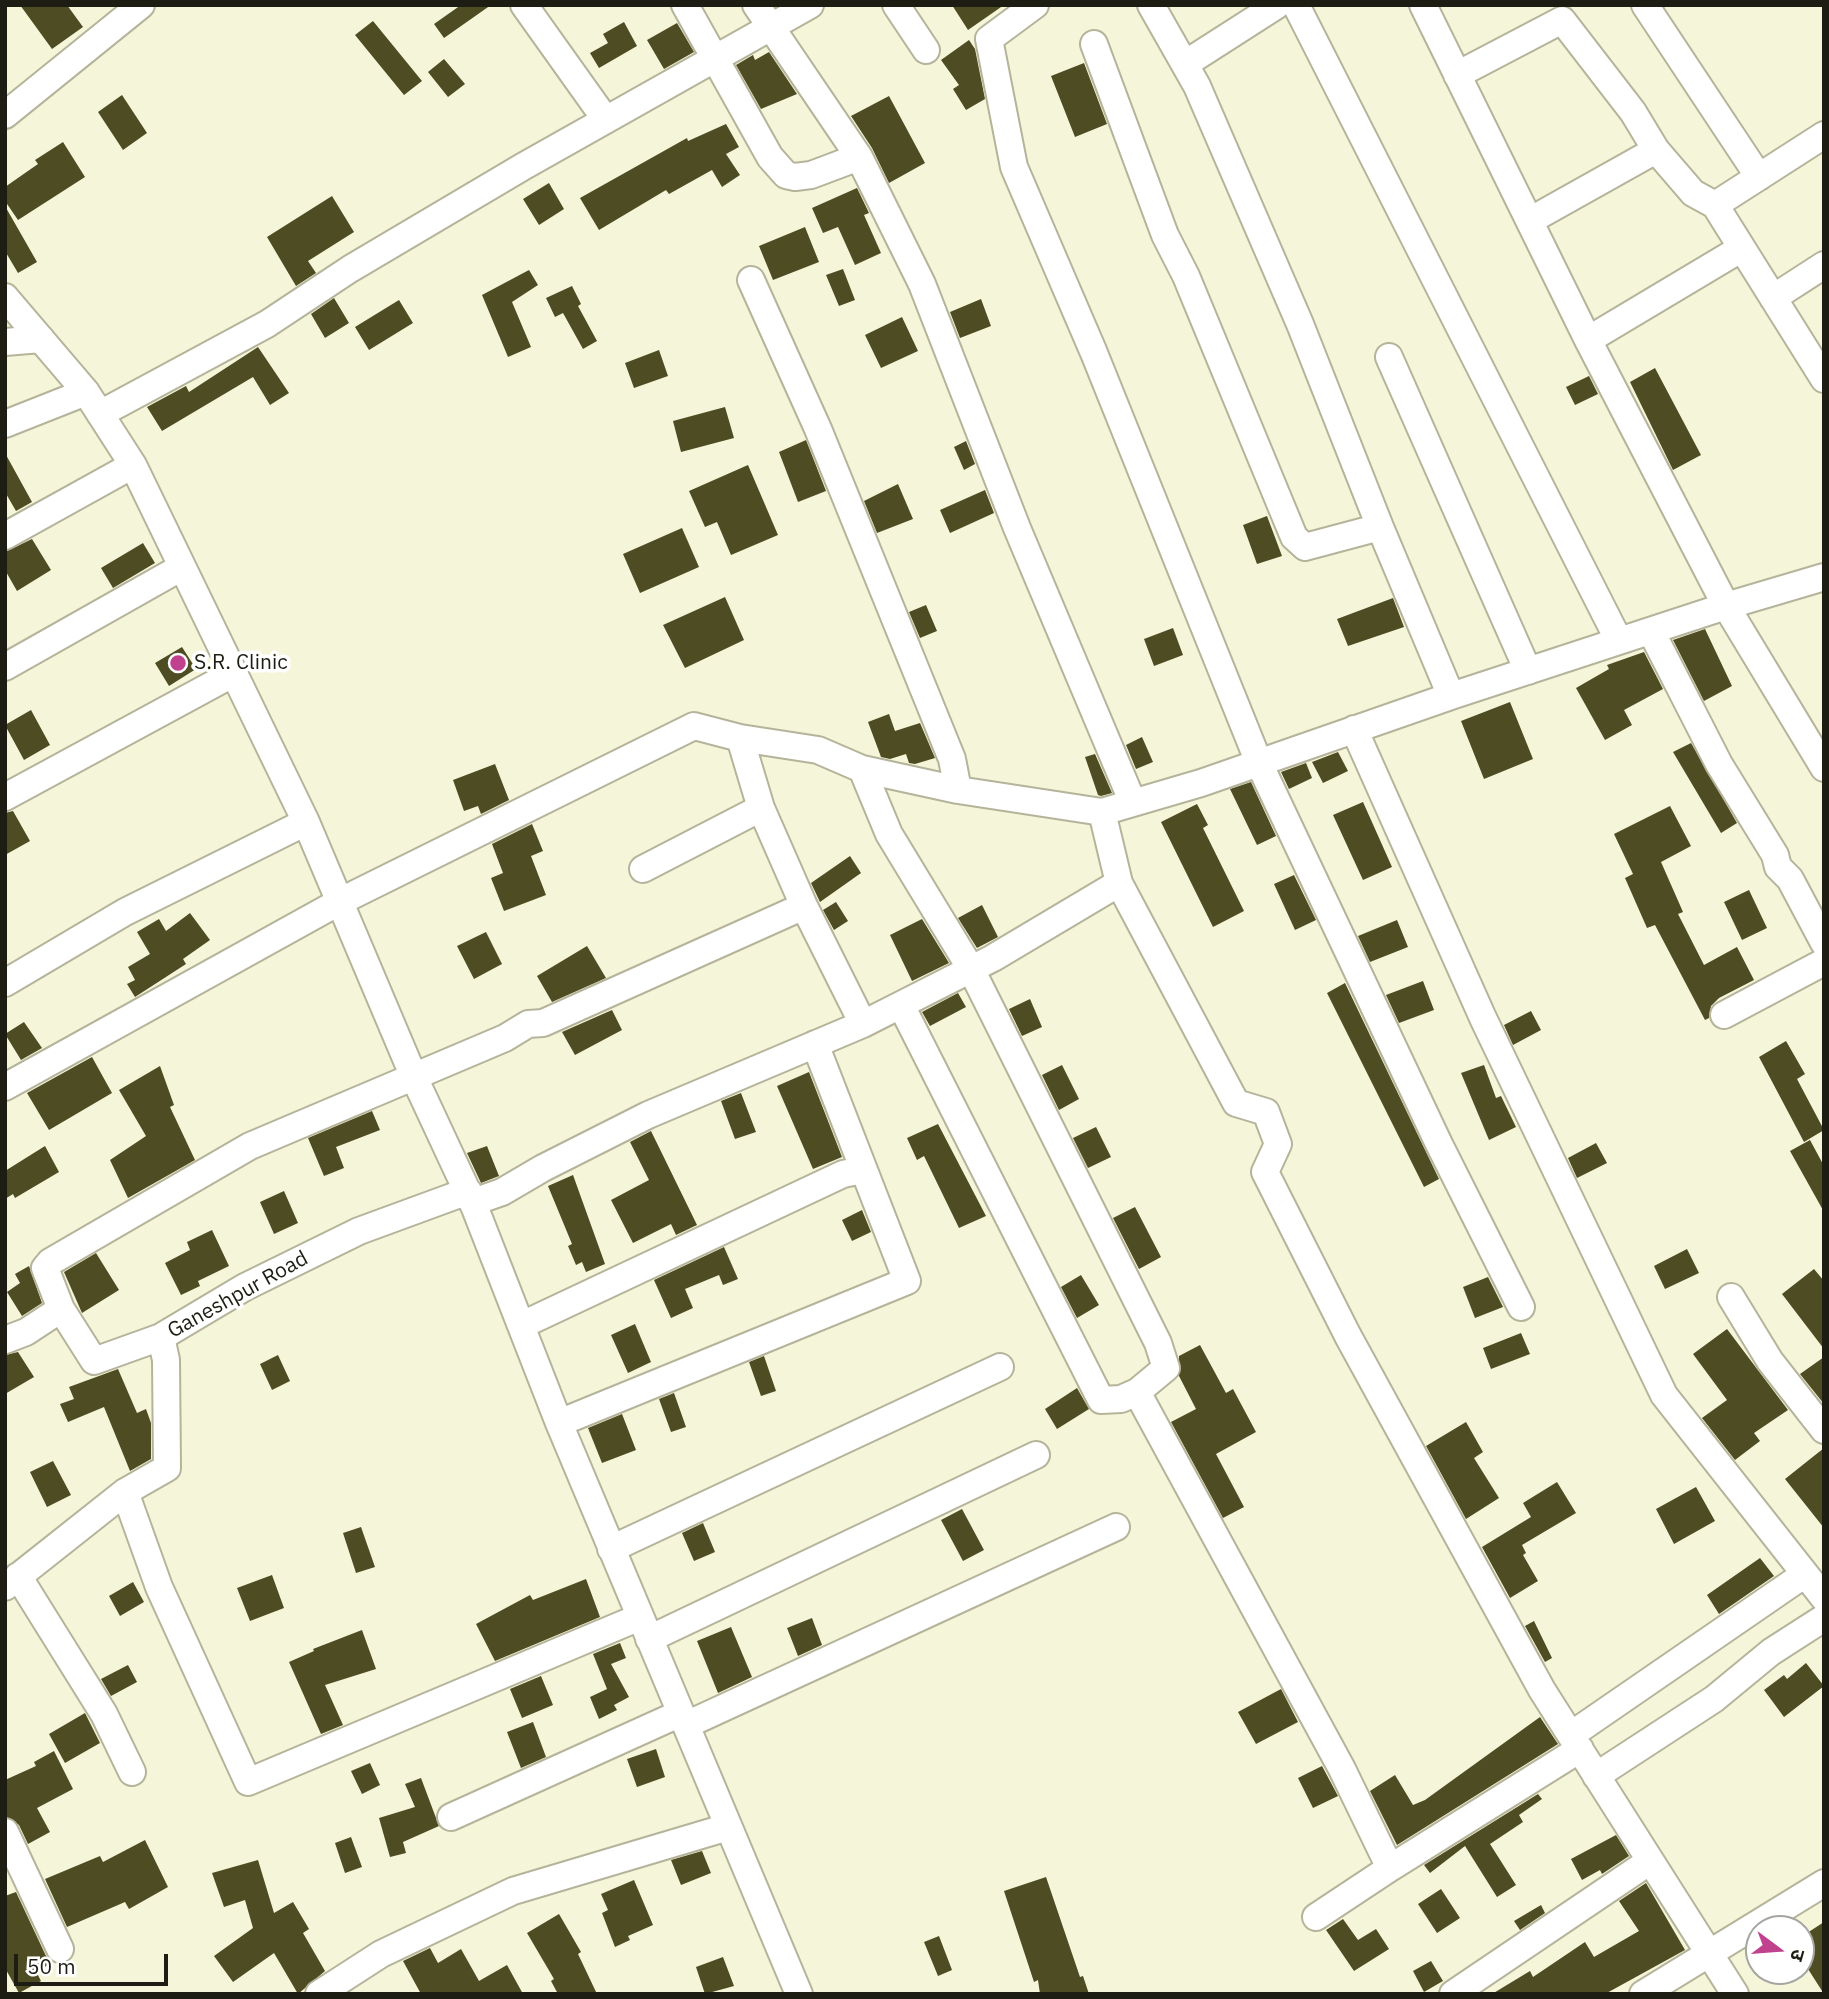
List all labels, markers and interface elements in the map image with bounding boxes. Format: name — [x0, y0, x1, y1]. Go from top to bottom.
place label: S.R. Clinic — [194, 650, 288, 676]
marker: S.R. Clinic — [168, 653, 188, 673]
street label: Ganeshpur Road — [163, 1246, 313, 1344]
north arrow — [1745, 1915, 1815, 1985]
scale bar — [18, 1940, 172, 1984]
text: उ — [1785, 1947, 1811, 1964]
text: 50 m — [27, 1952, 76, 1980]

